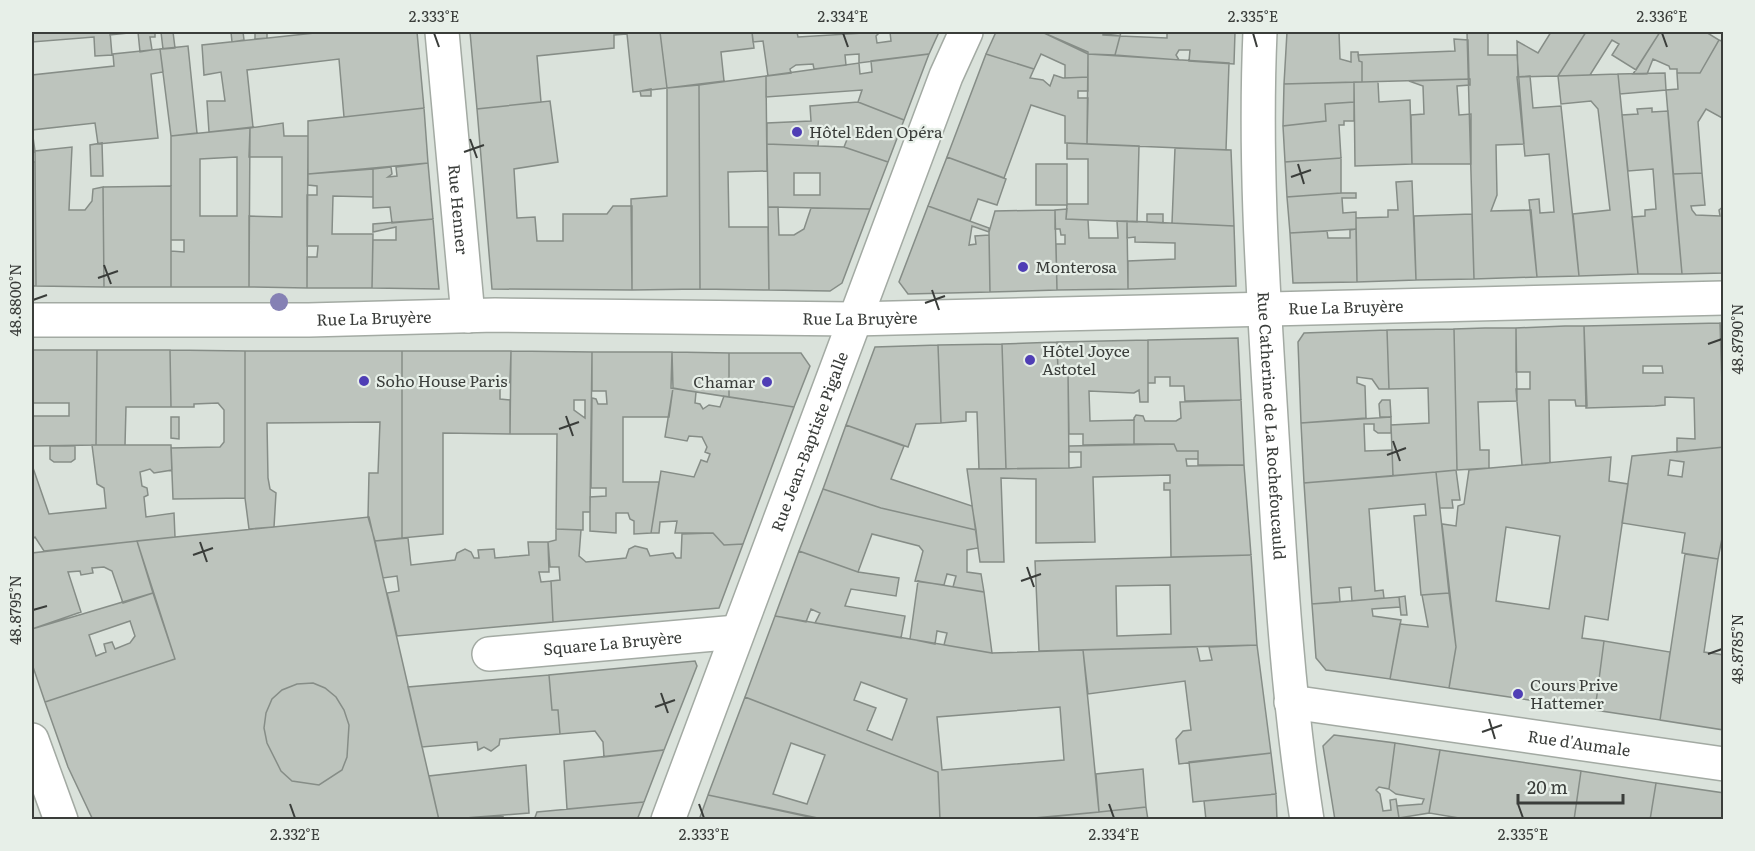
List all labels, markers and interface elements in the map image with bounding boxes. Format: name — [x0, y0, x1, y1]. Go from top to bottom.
text: 2.333°E — [409, 4, 459, 27]
text: 2.334°E — [818, 4, 868, 27]
text: 2.335°E — [1228, 4, 1278, 27]
text: 2.336°E — [1637, 4, 1687, 27]
place label: Hôtel Eden Opéra — [809, 119, 943, 143]
marker: Hôtel Eden Opéra — [790, 125, 804, 139]
street label: Rue Henner — [443, 163, 475, 256]
place label: Monterosa — [1035, 254, 1117, 278]
marker: Monterosa — [1016, 260, 1030, 274]
text: 48.8800°N — [3, 264, 26, 336]
street label: Rue Catherine de La Rochefoucauld — [1252, 291, 1293, 561]
street label: Rue La Bruyère — [1288, 293, 1404, 320]
text: 48.8790°N — [1725, 303, 1748, 375]
street label: Rue La Bruyère — [316, 304, 432, 331]
street label: Rue La Bruyère — [802, 304, 918, 330]
place label: Hôtel Joyce Astotel — [1042, 338, 1130, 380]
street label: Rue Jean-Baptiste Pigalle — [764, 348, 853, 535]
marker: Hôtel Joyce Astotel — [1023, 353, 1037, 367]
place label: Soho House Paris — [376, 368, 507, 392]
place label: Chamar — [693, 369, 755, 393]
marker: Soho House Paris — [357, 374, 371, 388]
marker: Chamar — [760, 375, 774, 389]
text: 48.8795°N — [3, 575, 26, 645]
text: 48.8785°N — [1725, 614, 1748, 684]
street label: Square La Bruyère — [542, 624, 683, 660]
place label: Cours Prive Hattemer — [1530, 672, 1618, 714]
marker: Cours Prive Hattemer — [1511, 687, 1525, 701]
street label: Rue d'Aumale — [1526, 723, 1632, 761]
scale bar — [1518, 767, 1623, 805]
text: 20 m — [1527, 773, 1568, 800]
text: 2.332°E — [270, 822, 320, 845]
text: 2.333°E — [679, 822, 729, 845]
text: 2.334°E — [1089, 822, 1139, 845]
text: 2.335°E — [1498, 822, 1548, 845]

